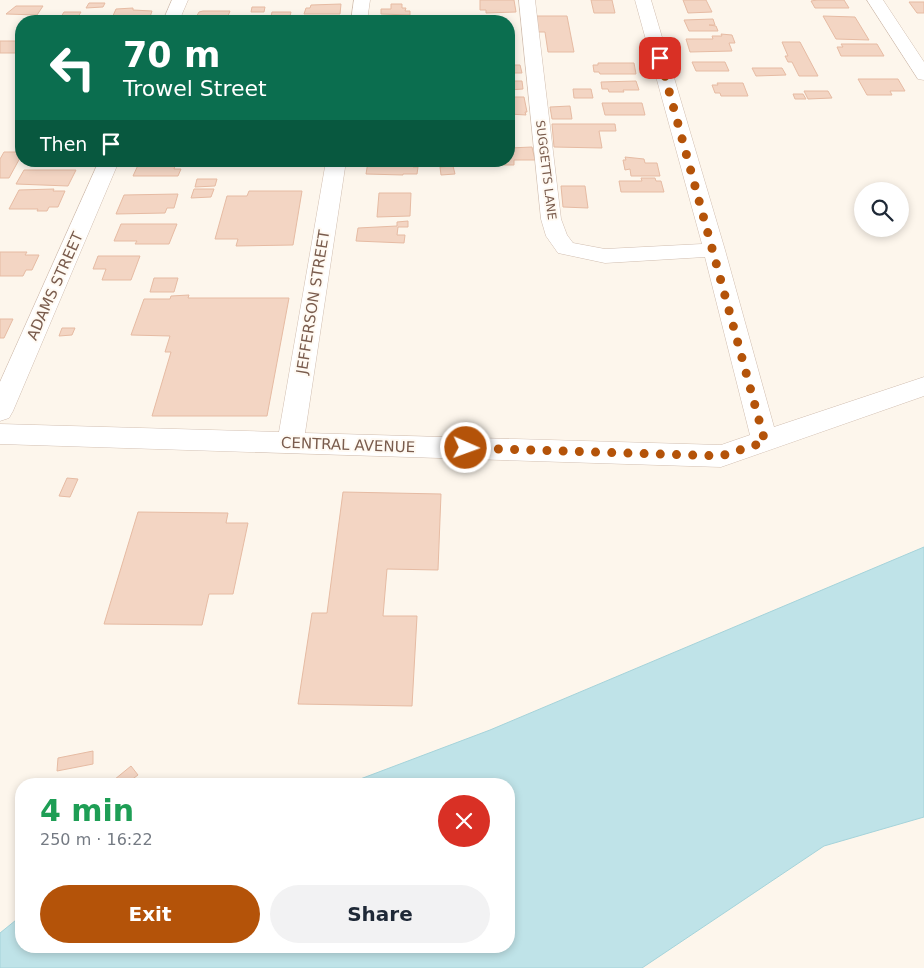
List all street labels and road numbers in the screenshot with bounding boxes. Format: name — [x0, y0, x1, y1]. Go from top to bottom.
street label: SUGGETTS LANE — [533, 119, 559, 221]
street label: ADAMS STREET — [23, 228, 87, 343]
street label: JEFFERSON STREET — [293, 228, 333, 376]
street label: CENTRAL AVENUE — [281, 434, 415, 456]

